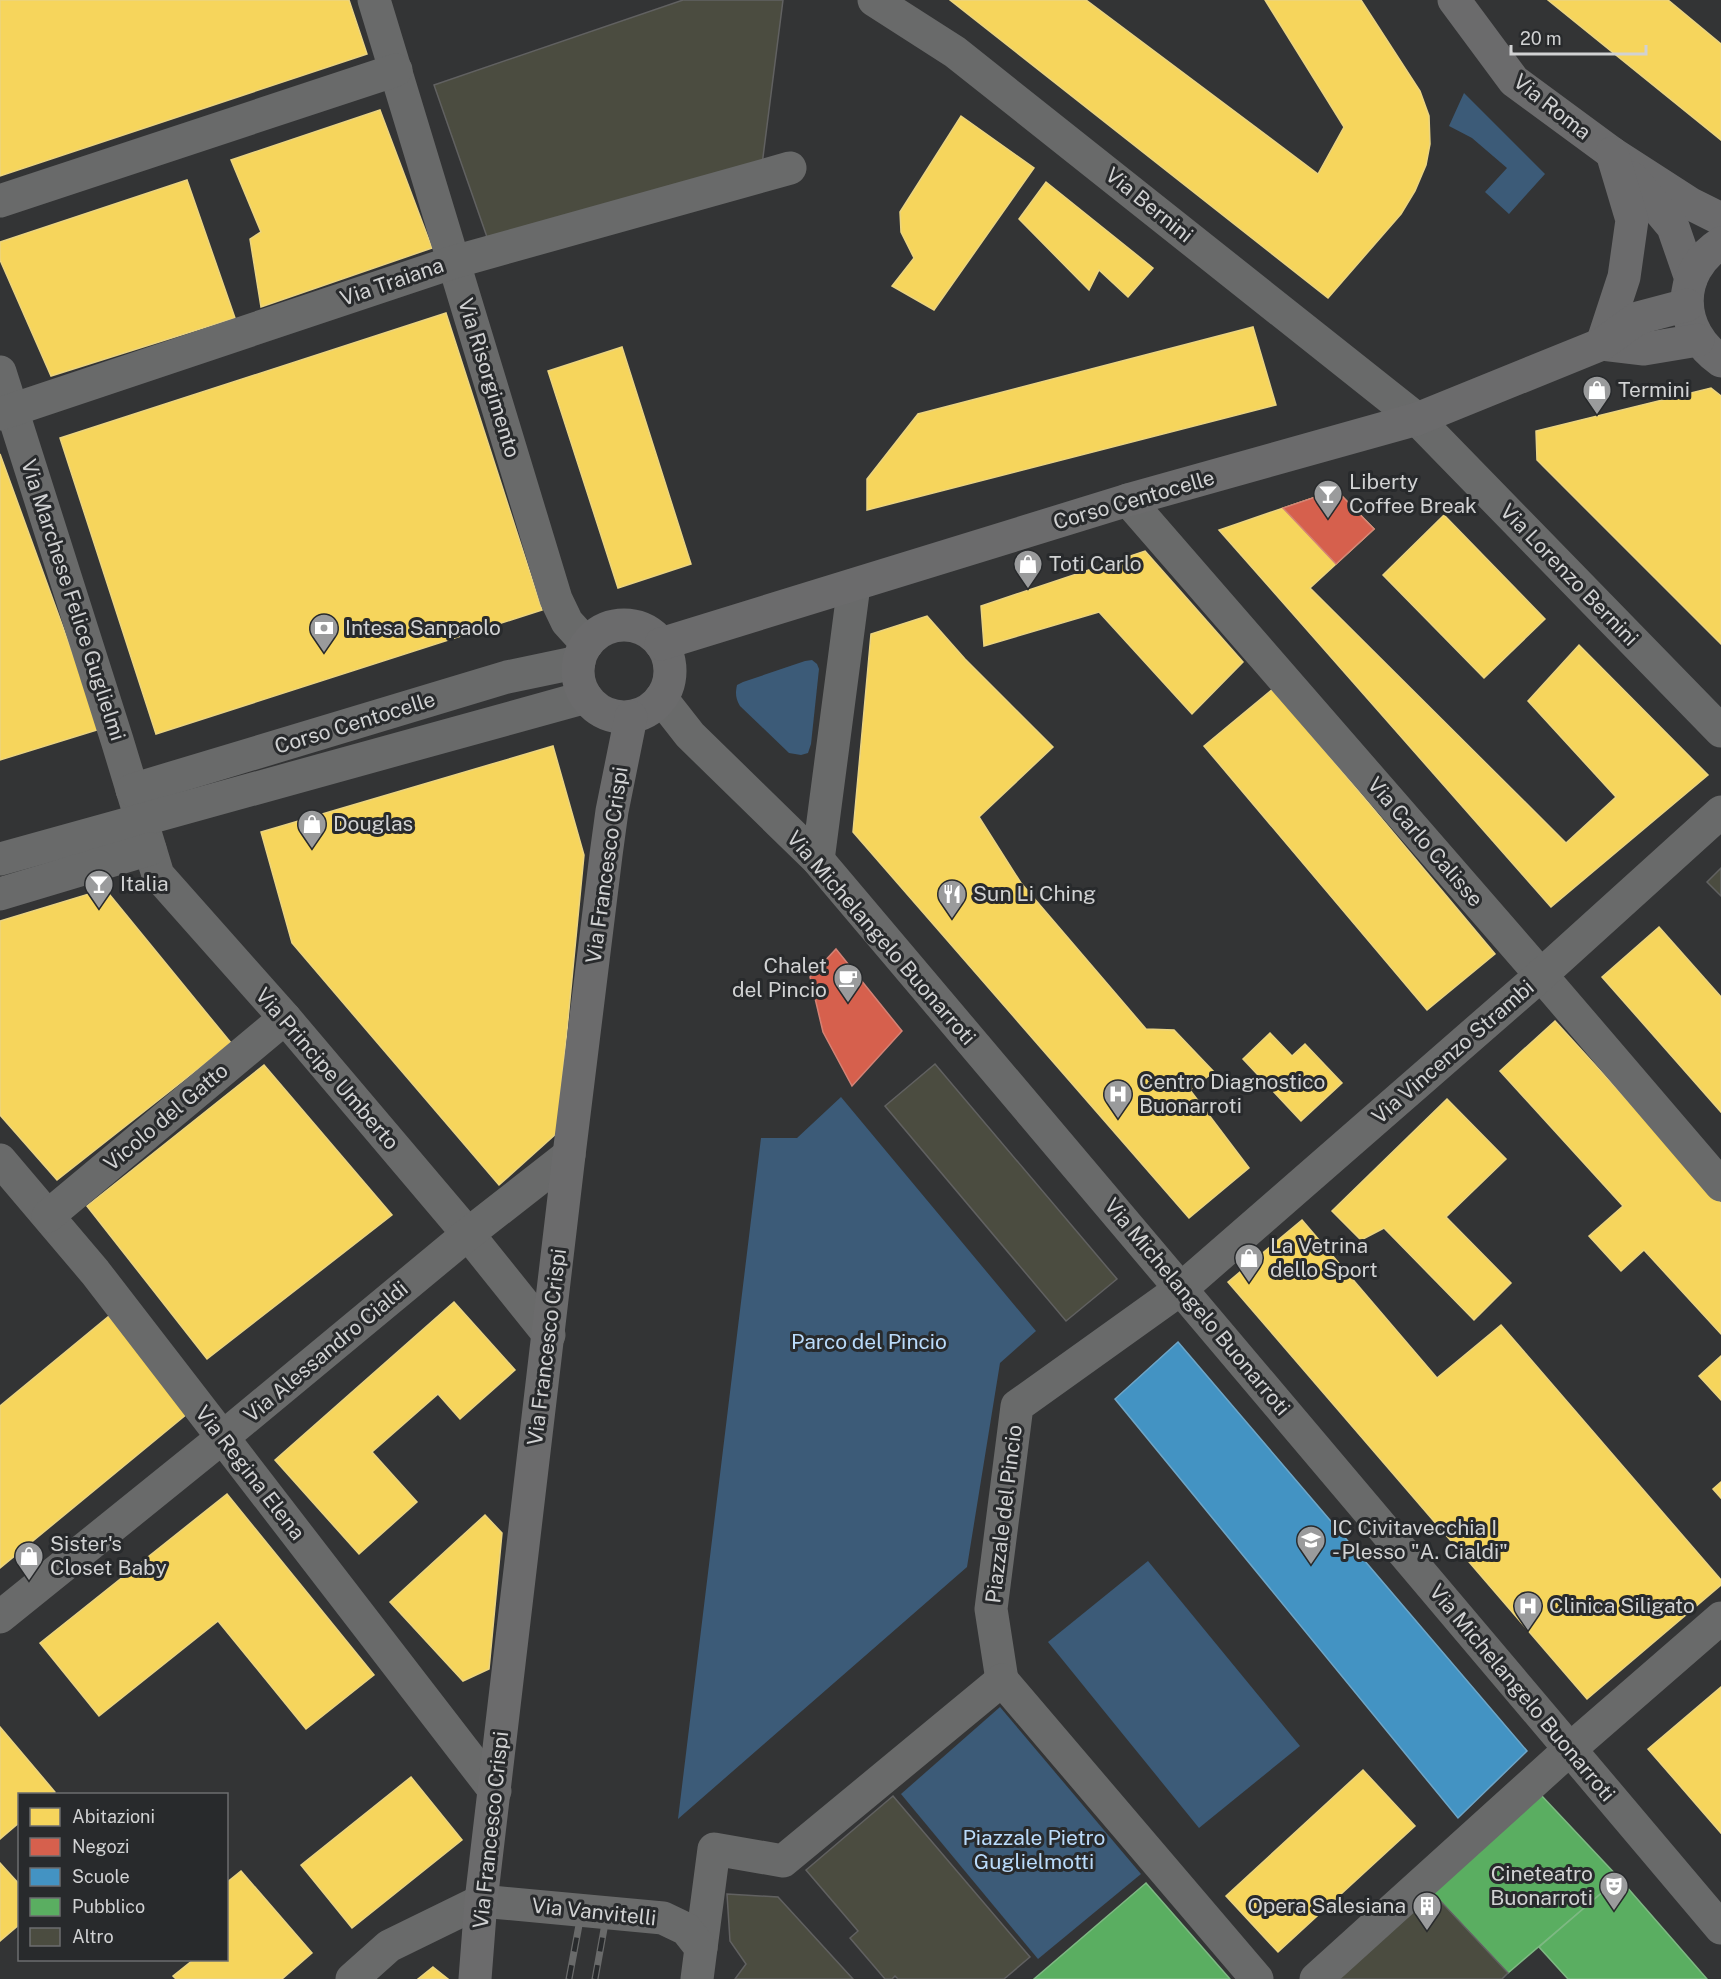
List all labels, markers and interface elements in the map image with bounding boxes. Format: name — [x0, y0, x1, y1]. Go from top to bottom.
scale bar — [1511, 18, 1646, 56]
text: 20 m — [1520, 28, 1562, 49]
street label: Via Roma — [1509, 69, 1596, 145]
street label: Via Bernini — [1101, 162, 1198, 247]
street label: Via Traiana — [337, 252, 447, 311]
street label: Via Risorgimento — [453, 295, 526, 461]
shop icon: Termini — [1581, 374, 1613, 416]
place label: Termini — [1618, 377, 1690, 402]
street label: Via Marchese Felice Guglielmi — [16, 456, 131, 744]
street label: Corso Centocelle — [1050, 465, 1217, 535]
place label: Liberty Coffee Break — [1349, 469, 1477, 518]
bar icon: Liberty Coffee Break — [1312, 478, 1344, 520]
street label: Via Lorenzo Bernini — [1495, 499, 1643, 651]
shop icon: Toti Carlo — [1012, 548, 1044, 590]
place label: Toti Carlo — [1049, 551, 1142, 576]
bank icon: Intesa Sanpaolo — [308, 612, 340, 654]
place label: Intesa Sanpaolo — [345, 615, 501, 640]
street label: Corso Centocelle — [271, 686, 438, 759]
street label: Via Francesco Crispi — [580, 765, 633, 965]
street label: Via Carlo Calisse — [1362, 772, 1488, 912]
shop icon: Douglas — [296, 808, 328, 850]
place label: Douglas — [333, 811, 413, 836]
street label: Via Michelangelo Buonarroti — [782, 826, 981, 1050]
bar icon: Italia — [83, 868, 115, 910]
place label: Italia — [120, 871, 169, 896]
restaurant icon: Sun Li Ching — [936, 878, 968, 920]
place label: Sun Li Ching — [973, 881, 1096, 906]
place label: Chalet del Pincio — [732, 953, 827, 1002]
cafe icon: Chalet del Pincio — [832, 962, 864, 1004]
street label: Via Vincenzo Strambi — [1367, 974, 1539, 1129]
street label: Via Principe Umberto — [250, 983, 404, 1155]
street label: Vicolo del Gatto — [99, 1057, 233, 1176]
place label: Centro Diagnostico Buonarroti — [1139, 1069, 1325, 1118]
hospital icon: Centro Diagnostico Buonarroti — [1102, 1078, 1134, 1120]
street label: Via Michelangelo Buonarroti — [1099, 1193, 1295, 1420]
place label: La Vetrina dello Sport — [1270, 1233, 1378, 1282]
shop icon: La Vetrina dello Sport — [1233, 1242, 1265, 1284]
street label: Via Francesco Crispi — [522, 1247, 571, 1447]
street label: Via Alessandro Cialdi — [239, 1276, 413, 1427]
park label: Parco del Pincio — [791, 1329, 947, 1354]
street label: Via Regina Elena — [190, 1401, 310, 1545]
street label: Piazzale del Pincio — [980, 1423, 1027, 1605]
place label: IC Civitavecchia I - Plesso "A. Cialdi" — [1332, 1515, 1508, 1564]
school or university icon: IC Civitavecchia I - Plesso "A. Cialdi" — [1295, 1524, 1327, 1566]
place label: Sister's Closet Baby — [50, 1531, 167, 1580]
shop icon: Sister's Closet Baby — [13, 1540, 45, 1582]
street label: Via Michelangelo Buonarroti — [1424, 1579, 1620, 1806]
hospital icon: Clinica Siligato — [1512, 1590, 1544, 1632]
place label: Clinica Siligato — [1549, 1593, 1695, 1618]
street label: Via Francesco Crispi — [468, 1730, 513, 1930]
legend — [18, 1793, 228, 1961]
text: Abitazioni — [72, 1806, 155, 1827]
park label: Piazzale Pietro Guglielmotti — [962, 1825, 1106, 1874]
text: Negozi — [72, 1836, 130, 1857]
place label: Cineteatro Buonarroti — [1490, 1861, 1593, 1910]
text: Scuole — [72, 1866, 130, 1887]
theatre icon: Cineteatro Buonarroti — [1598, 1870, 1630, 1912]
building icon: Opera Salesiana — [1411, 1890, 1443, 1932]
street label: Via Vanvitelli — [530, 1893, 658, 1930]
place label: Opera Salesiana — [1247, 1893, 1406, 1918]
text: Pubblico — [72, 1896, 145, 1917]
text: Altro — [72, 1926, 114, 1947]

